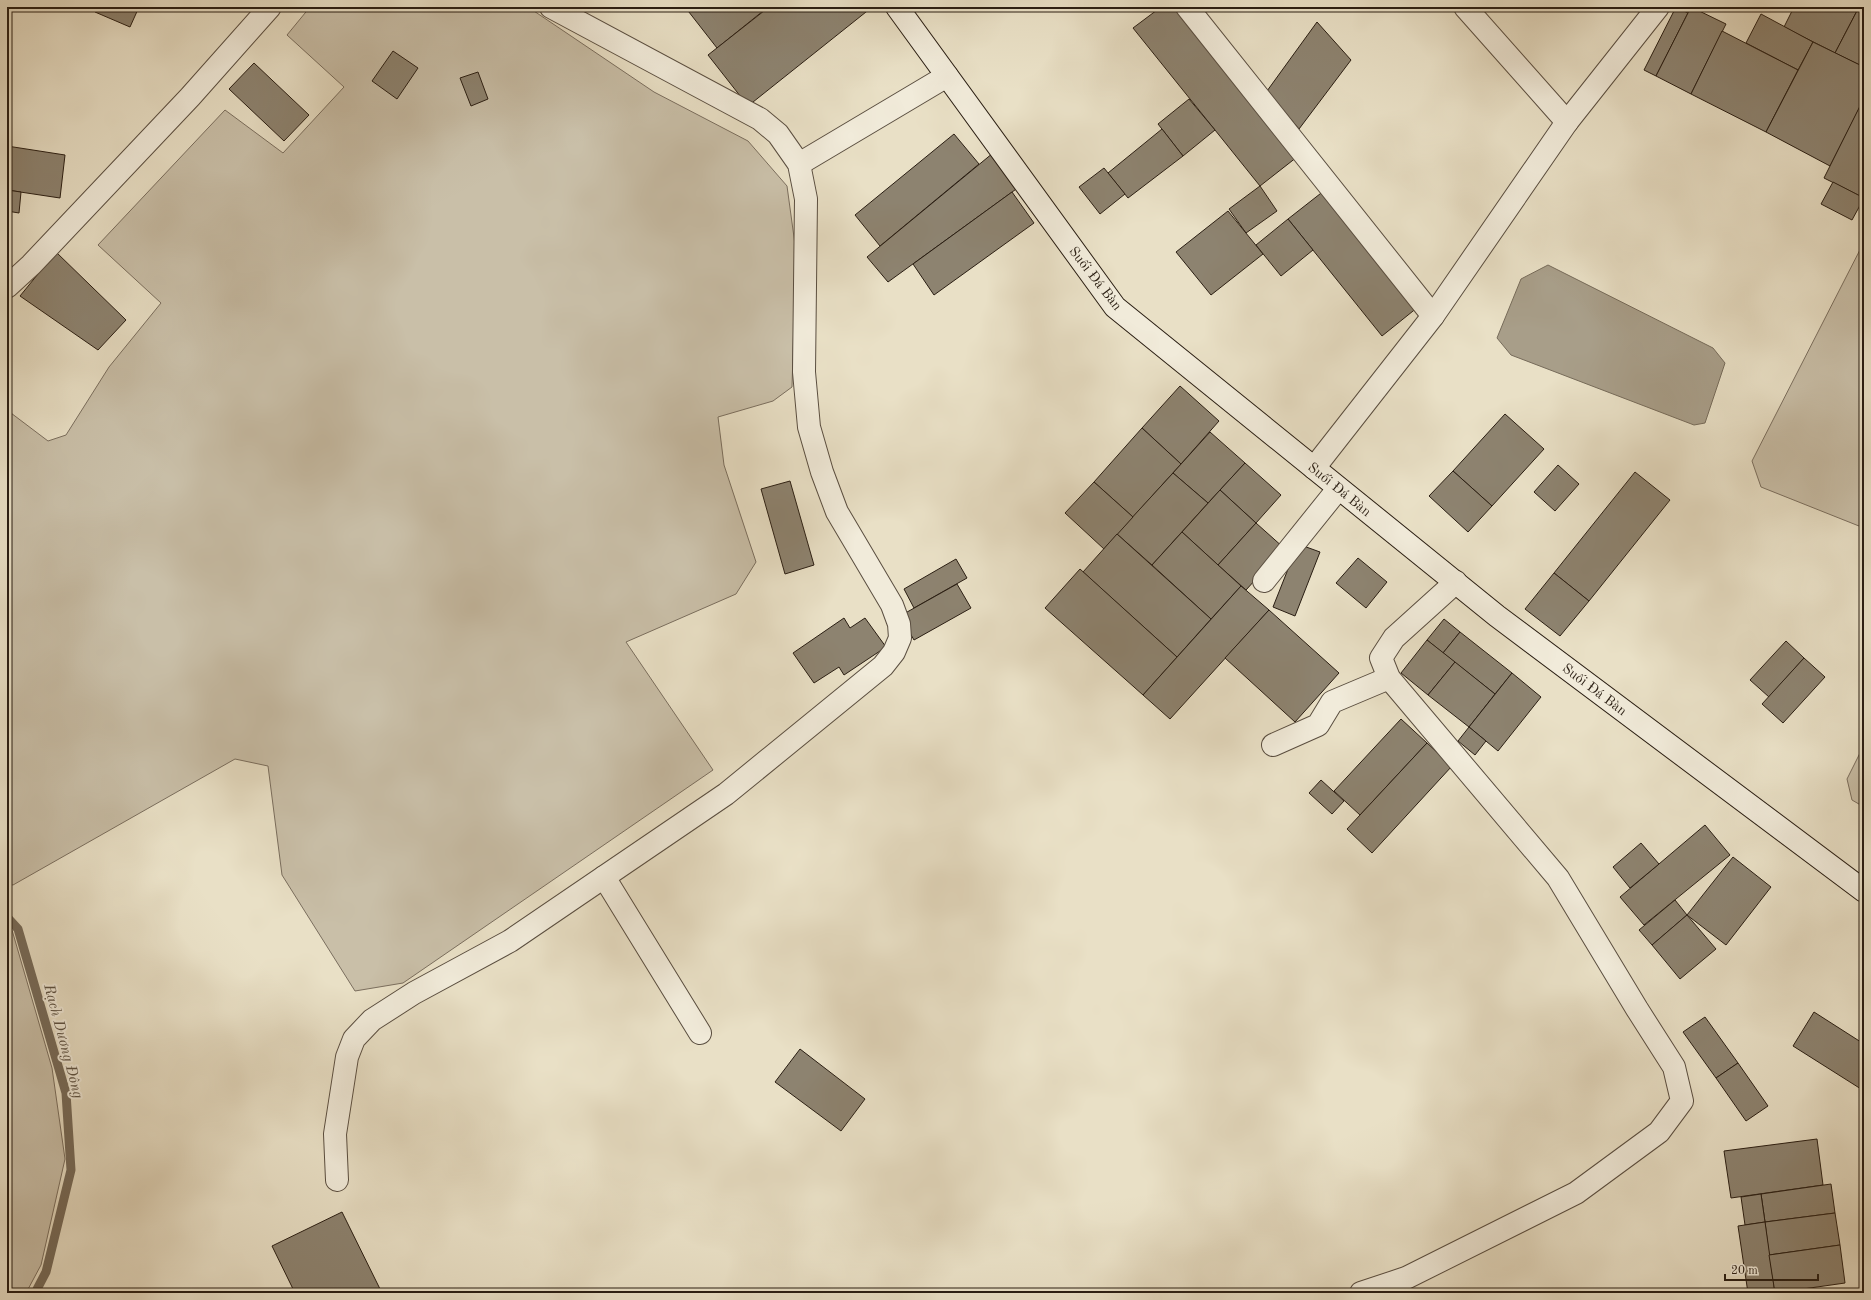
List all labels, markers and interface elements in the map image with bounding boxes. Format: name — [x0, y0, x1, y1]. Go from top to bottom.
street label: Suối Đá Bàn — [1066, 244, 1125, 313]
street label: Suối Đá Bàn — [1305, 459, 1374, 520]
street label: Suối Đá Bàn — [1560, 660, 1630, 719]
water label: Rạch Dương Đông — [40, 982, 85, 1100]
scale bar — [1725, 1256, 1818, 1282]
text: 20 m — [1731, 1265, 1758, 1277]

